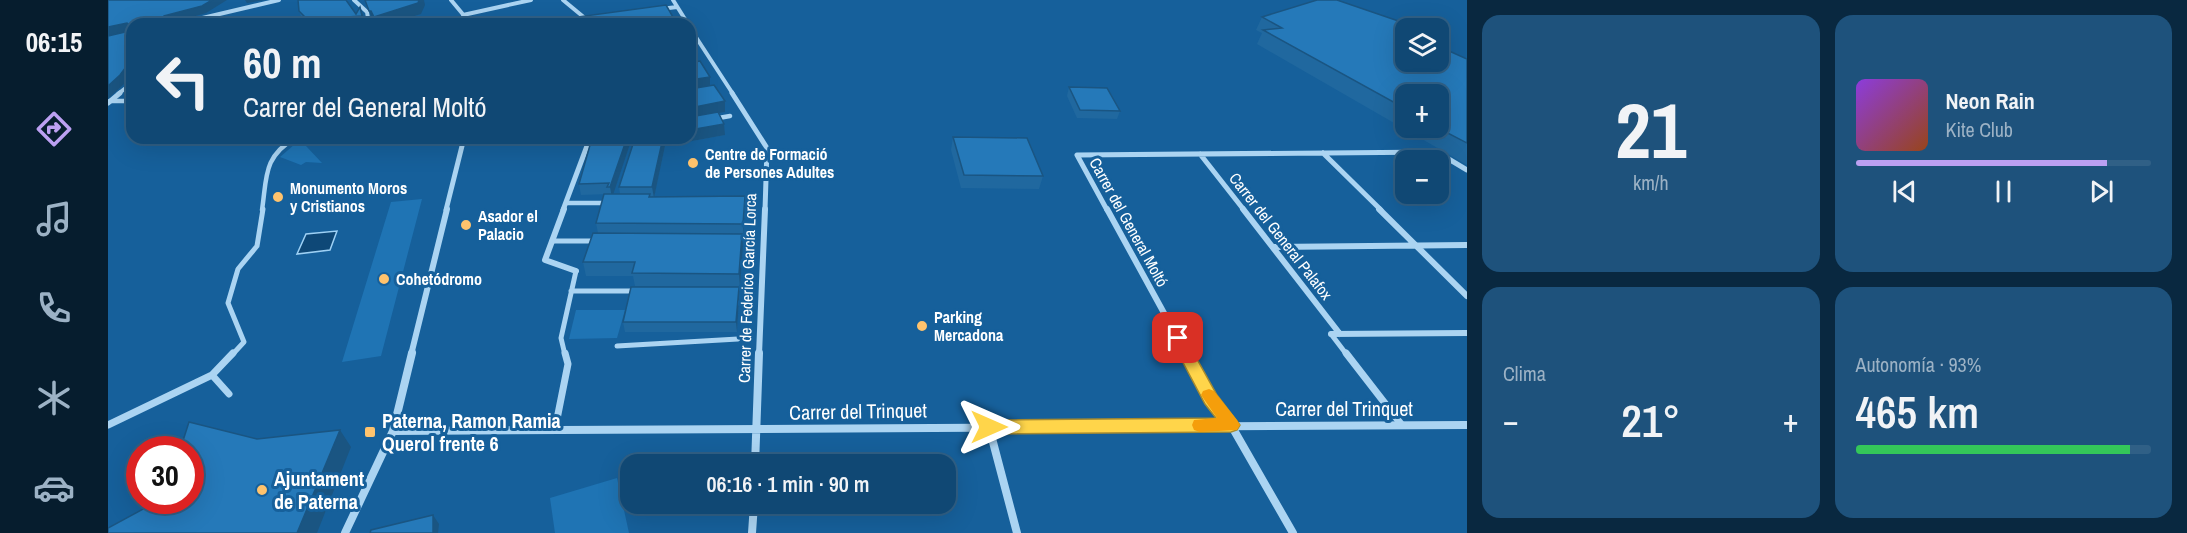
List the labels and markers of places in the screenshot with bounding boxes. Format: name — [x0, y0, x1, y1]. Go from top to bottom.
place label: Centre de Formació de Persones Adultes — [705, 143, 834, 183]
marker: Centre de Formació de Persones Adultes — [686, 156, 700, 170]
place label: Monumento Moros y Cristianos — [290, 177, 407, 217]
marker: Monumento Moros y Cristianos — [271, 190, 285, 204]
place label: Asador el Palacio — [478, 205, 538, 245]
marker: Asador el Palacio — [459, 218, 473, 232]
place label: Cohetódromo — [396, 268, 482, 290]
marker: Cohetódromo — [377, 272, 391, 286]
place label: Parking Mercadona — [934, 306, 1004, 346]
pin — [1152, 312, 1203, 363]
marker: Parking Mercadona — [915, 319, 929, 333]
place label: Paterna, Ramon Ramia Querol frente 6 — [382, 407, 561, 457]
marker: Paterna, Ramon Ramia Querol frente 6 — [363, 425, 377, 439]
place label: Ajuntament de Paterna — [274, 465, 365, 515]
marker: Ajuntament de Paterna — [255, 483, 269, 497]

